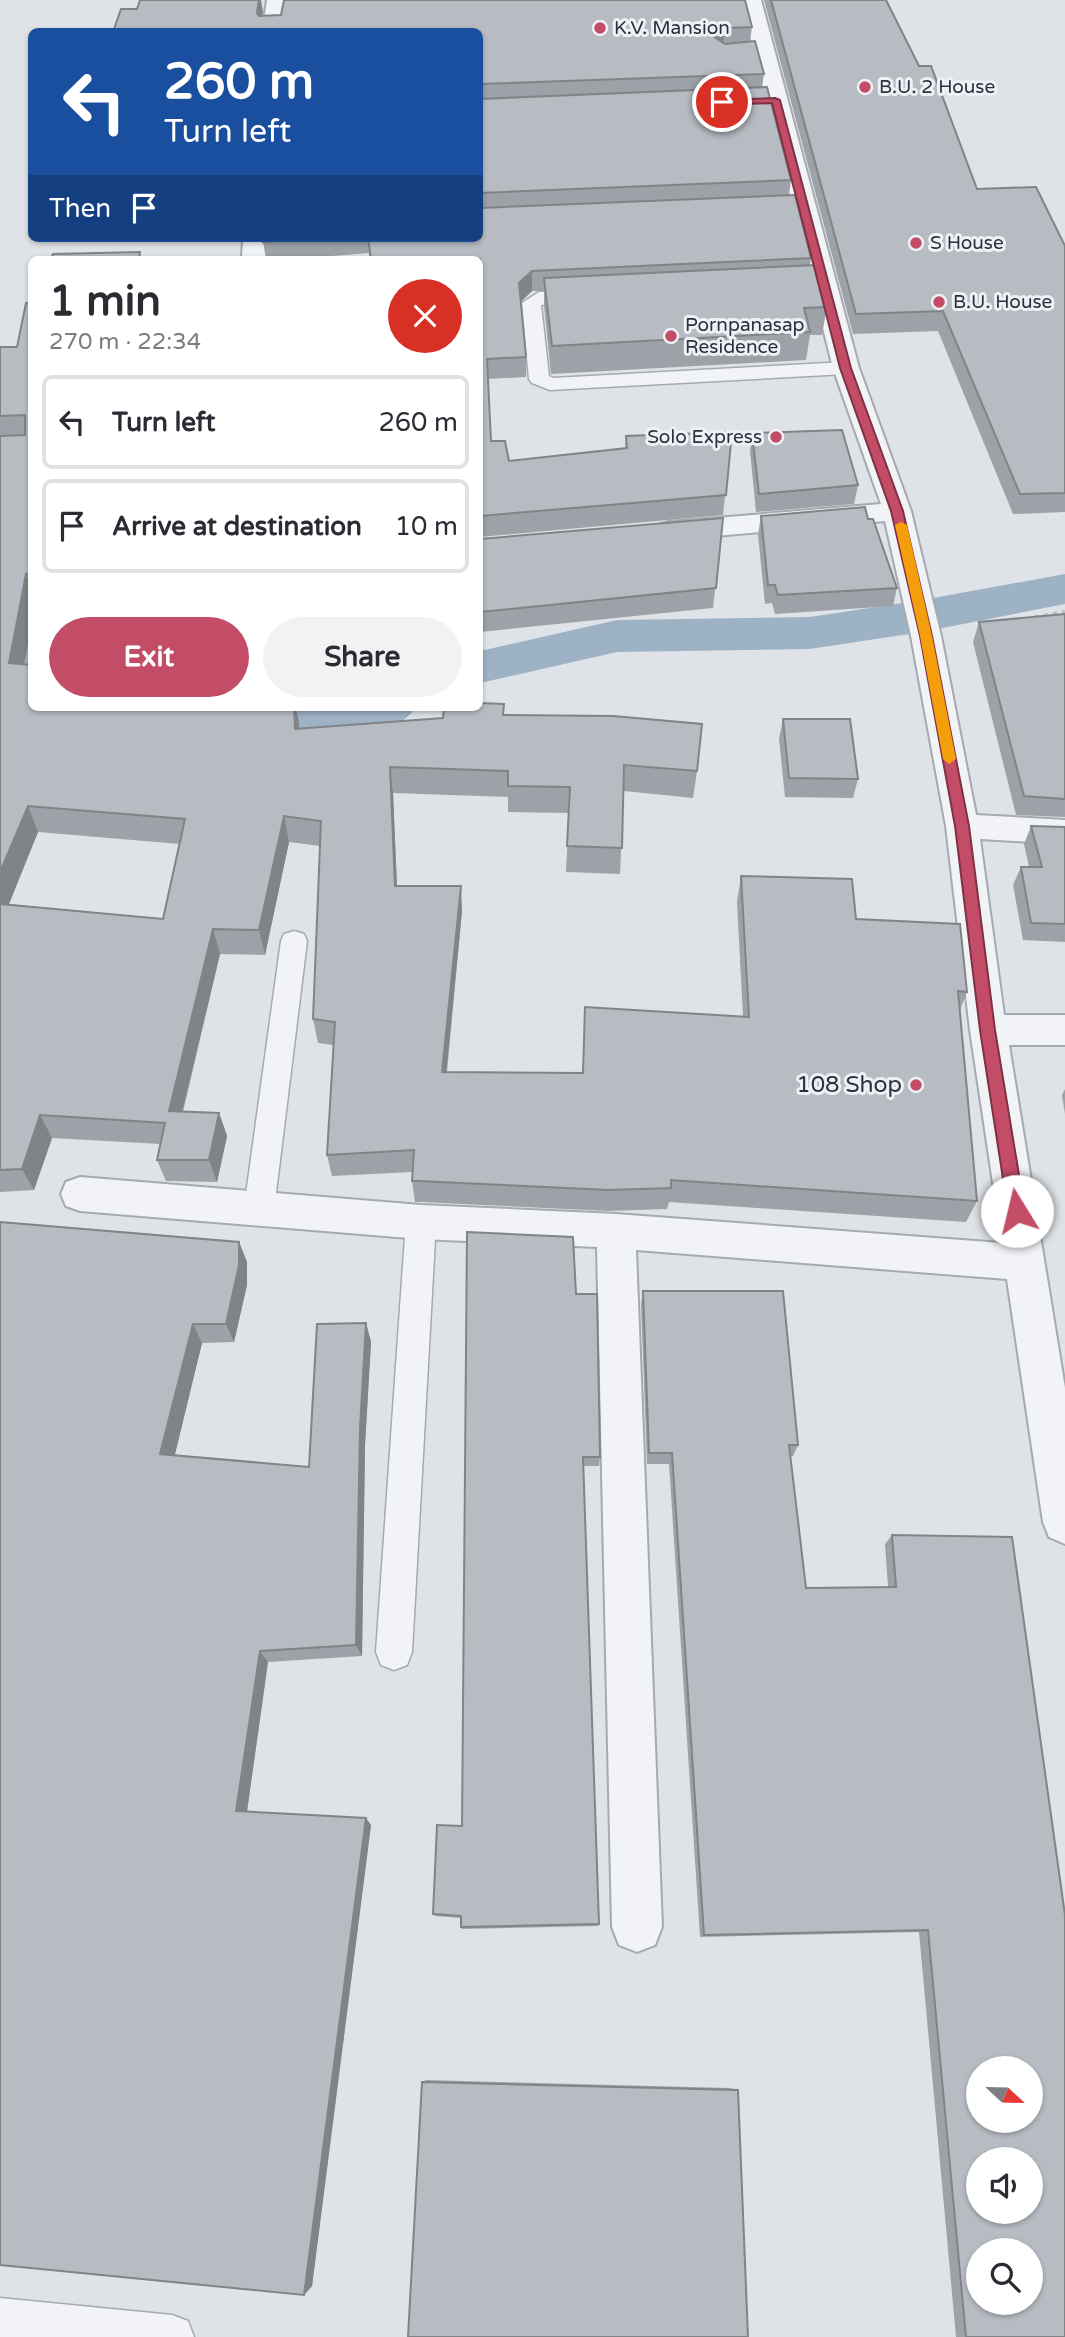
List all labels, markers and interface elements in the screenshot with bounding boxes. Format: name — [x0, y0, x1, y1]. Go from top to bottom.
place label: K.V. Mansion — [614, 17, 730, 39]
marker: K.V. Mansion — [592, 20, 608, 36]
text: 260 m — [164, 53, 314, 112]
icon: left — [49, 56, 140, 147]
pin — [692, 72, 752, 132]
place label: B.U. 2 House — [879, 76, 995, 98]
marker: B.U. 2 House — [857, 79, 873, 95]
icon: arrive — [703, 83, 741, 121]
text: Turn left — [164, 113, 291, 151]
icon: arrive — [125, 189, 163, 227]
text: Then — [49, 193, 111, 224]
place label: S House — [930, 232, 1004, 254]
marker: S House — [908, 235, 924, 251]
text: 1 min — [49, 276, 161, 327]
button: close — [388, 279, 462, 353]
place label: B.U. House — [953, 291, 1052, 313]
marker: B.U. House — [931, 294, 947, 310]
place label: Pornpanasap Residence — [685, 314, 805, 358]
text: 270 m · 22:34 — [49, 328, 201, 356]
marker: Pornpanasap Residence — [663, 328, 679, 344]
icon: left — [53, 403, 91, 441]
text: Turn left — [112, 407, 215, 438]
text: 260 m — [378, 407, 458, 438]
place label: Solo Express — [647, 426, 762, 448]
marker: Solo Express — [768, 429, 784, 445]
icon: arrive — [53, 507, 91, 545]
text: Arrive at destination — [112, 511, 362, 542]
text: 10 m — [395, 511, 458, 542]
button: Exit — [49, 617, 249, 697]
button: Share — [263, 617, 462, 697]
place label: 108 Shop — [796, 1071, 902, 1099]
marker: 108 Shop — [908, 1077, 924, 1093]
position arrow — [980, 1174, 1054, 1248]
north arrow — [966, 2056, 1043, 2133]
map controls — [966, 2056, 1043, 2315]
button: sound — [966, 2147, 1043, 2224]
button: search — [966, 2238, 1043, 2315]

